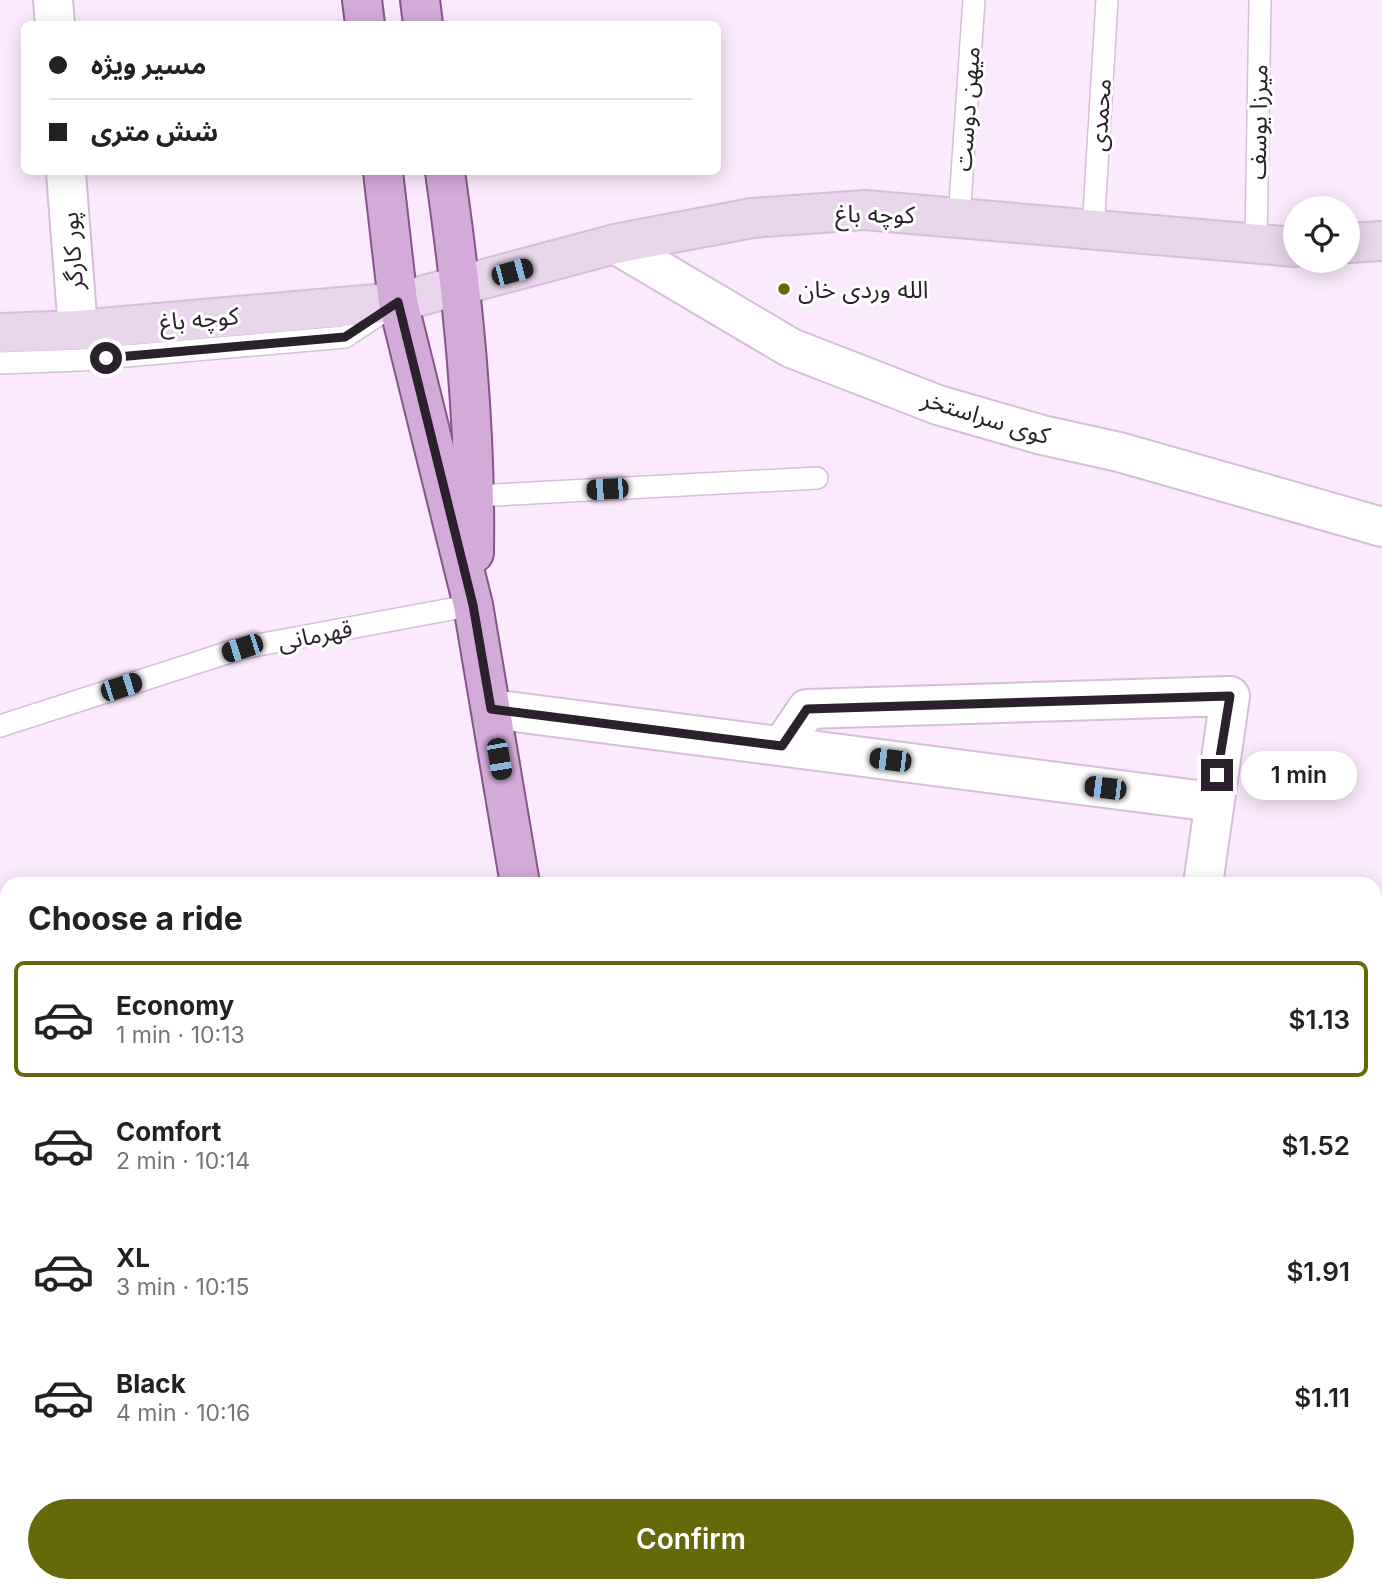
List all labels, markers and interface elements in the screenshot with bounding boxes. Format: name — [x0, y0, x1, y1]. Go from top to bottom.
street label: میهن دوست — [948, 46, 986, 172]
text: مسیر ویژه — [91, 49, 206, 80]
street label: میرزا یوسف — [1242, 64, 1274, 180]
street label: محمدی — [1083, 78, 1117, 152]
text: شش متری — [91, 116, 218, 147]
map controls — [1283, 196, 1360, 273]
button: locate — [1283, 196, 1360, 273]
street label: کوچه باغ — [835, 199, 916, 232]
street label: پور کارگر — [55, 211, 90, 292]
car — [489, 256, 536, 288]
place label: الله وردی خان — [798, 275, 928, 304]
marker: الله وردی خان — [776, 281, 792, 297]
street label: کوچه باغ — [158, 301, 241, 340]
route start — [90, 342, 122, 374]
street label: کوی سراستخر — [918, 384, 1055, 451]
car — [586, 477, 629, 501]
street label: قهرمانی — [275, 614, 355, 656]
car — [219, 632, 266, 664]
car — [98, 671, 145, 703]
car — [486, 736, 513, 782]
car — [868, 747, 913, 773]
callout: 1 min — [1242, 750, 1357, 800]
route end — [1201, 759, 1233, 791]
text: 1 min — [1271, 761, 1327, 789]
car — [1083, 775, 1128, 801]
text: Choose a ride — [28, 899, 243, 938]
icon: car — [32, 988, 95, 1051]
text: Economy — [116, 990, 234, 1021]
text: $1.13 — [1289, 1004, 1350, 1035]
text: 1 min · 10:13 — [116, 1021, 245, 1049]
icon: car — [32, 1114, 95, 1177]
text: Comfort — [116, 1116, 221, 1147]
text: $1.52 — [1281, 1130, 1350, 1161]
text: 2 min · 10:14 — [116, 1147, 250, 1175]
icon: car — [32, 1240, 95, 1303]
text: XL — [116, 1242, 150, 1273]
text: $1.91 — [1286, 1256, 1350, 1287]
text: 3 min · 10:15 — [116, 1273, 249, 1301]
icon: car — [32, 1366, 95, 1429]
text: Black — [116, 1368, 186, 1399]
text: $1.11 — [1294, 1382, 1350, 1413]
text: 4 min · 10:16 — [116, 1399, 250, 1427]
button: Confirm — [28, 1499, 1354, 1579]

